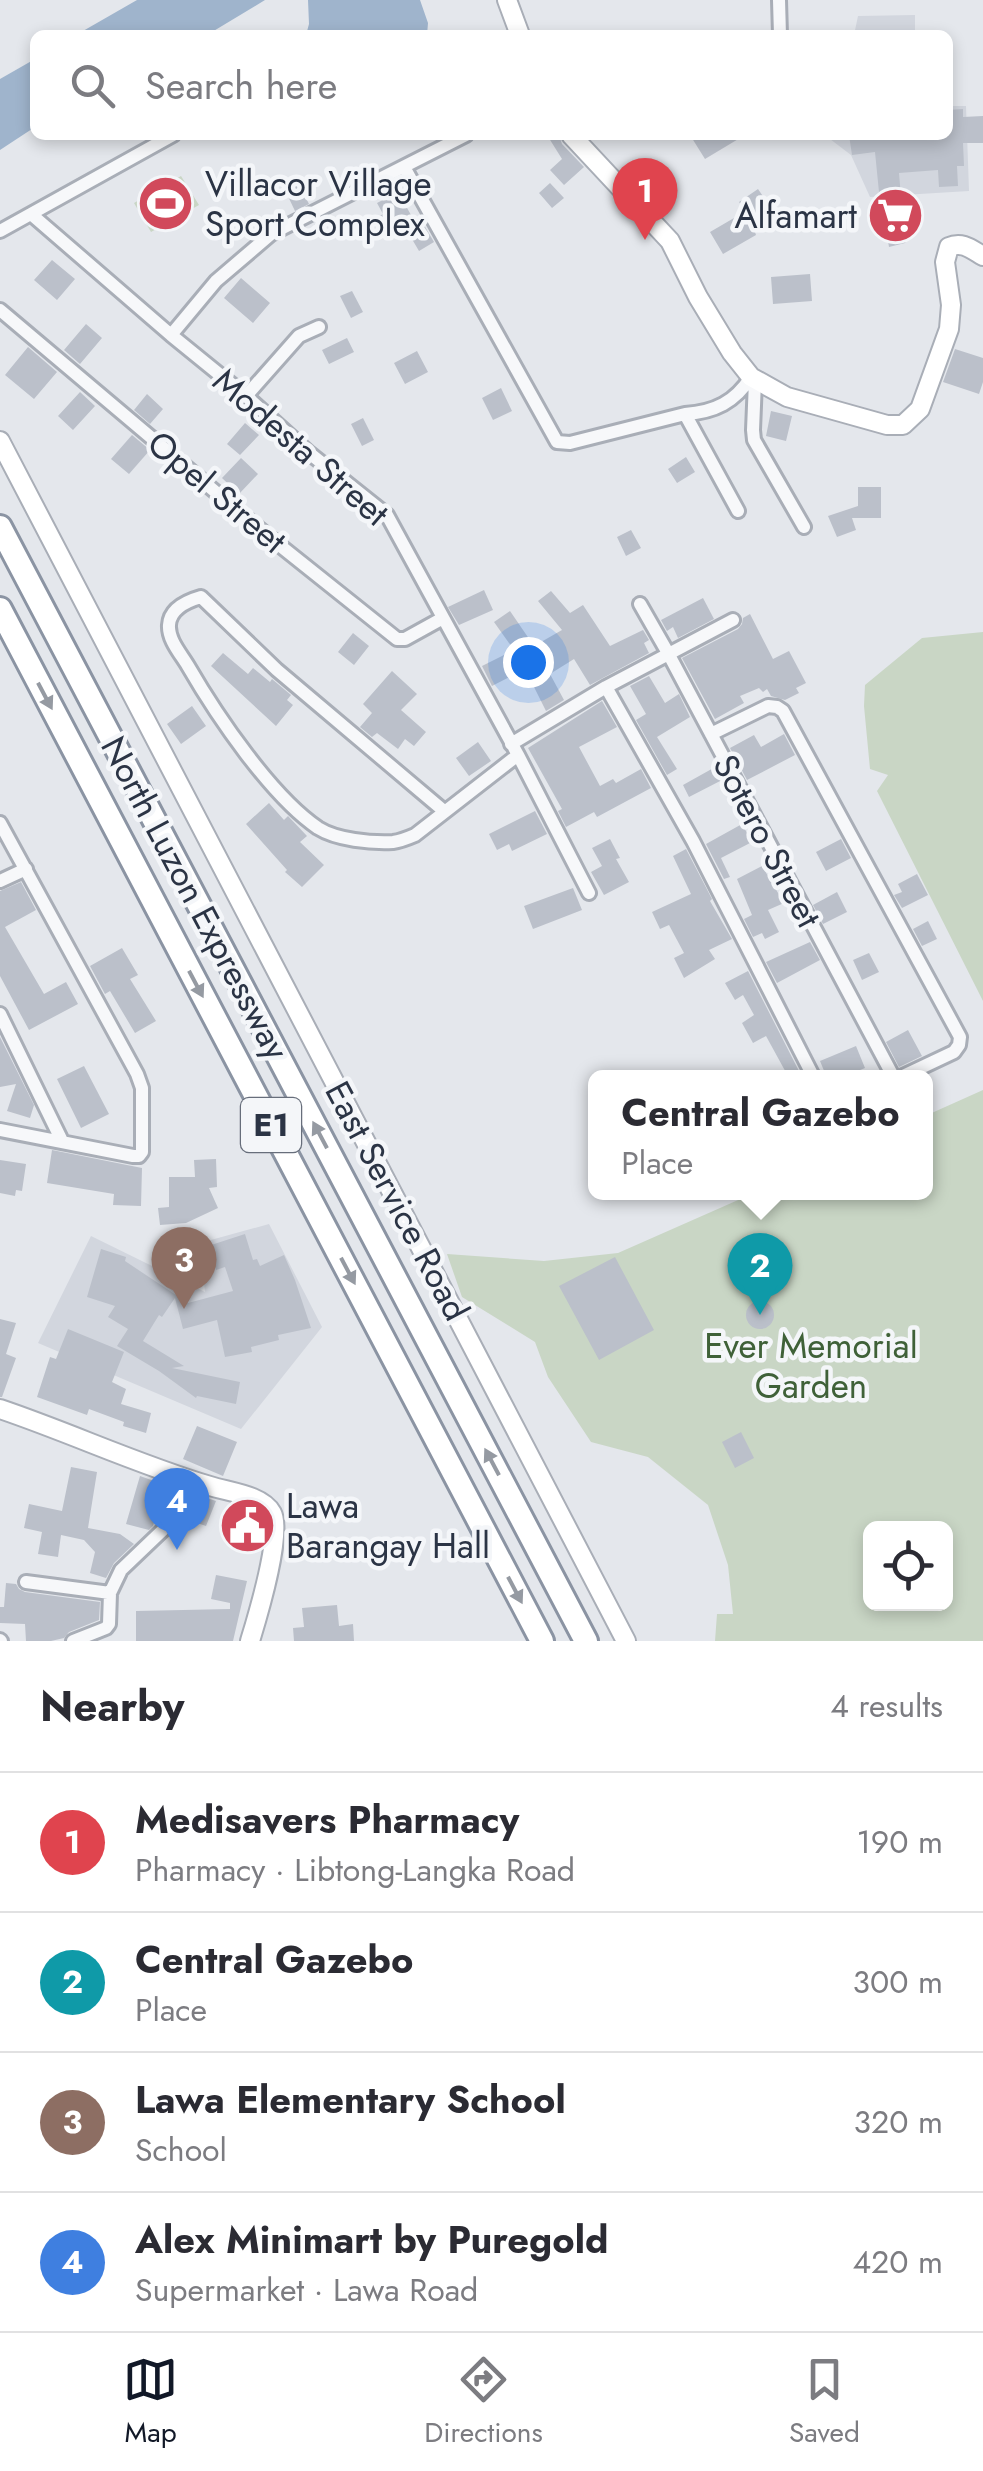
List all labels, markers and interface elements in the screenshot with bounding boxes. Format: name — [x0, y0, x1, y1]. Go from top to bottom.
search box — [30, 30, 953, 140]
icon: search — [65, 58, 120, 113]
text: Search here — [145, 58, 337, 113]
pin: 1 — [612, 158, 678, 240]
place label: Villacor Village Sport Complex — [205, 159, 432, 249]
sports icon: Villacor Village Sport Complex — [136, 174, 196, 234]
supermarket icon: Alfamart — [866, 186, 926, 246]
place label: Alfamart — [734, 191, 858, 241]
street label: Modesta Street — [202, 356, 400, 538]
street label: Opel Street — [137, 419, 298, 565]
your location — [503, 637, 554, 688]
one-way arrow — [36, 681, 53, 710]
street label: North Luzon Expressway — [88, 727, 302, 1069]
street label: Sotero Street — [700, 746, 834, 937]
one-way arrow — [188, 969, 205, 998]
popup — [588, 1070, 933, 1200]
street label: East Service Road — [313, 1072, 481, 1330]
text: Central Gazebo — [621, 1085, 900, 1140]
road number: E1 — [241, 1098, 301, 1152]
one-way arrow — [311, 1120, 328, 1149]
text: Place — [621, 1140, 693, 1186]
pin: 3 — [152, 1226, 216, 1309]
pin: 2 — [728, 1232, 792, 1315]
one-way arrow — [339, 1257, 356, 1286]
park label: Ever Memorial Garden — [704, 1321, 918, 1411]
one-way arrow — [484, 1447, 501, 1476]
pin: 4 — [144, 1468, 210, 1550]
place label: Lawa Barangay Hall — [286, 1481, 490, 1571]
public building icon: Lawa Barangay Hall — [217, 1496, 277, 1556]
map controls — [863, 1521, 953, 1611]
button: locate — [863, 1521, 953, 1611]
one-way arrow — [507, 1575, 524, 1604]
text: Nearby — [40, 1676, 184, 1737]
text: 4 results — [830, 1683, 943, 1729]
text: Medisavers Pharmacy — [135, 1792, 519, 1847]
text: 1 — [64, 1819, 81, 1865]
text: 190 m — [856, 1819, 943, 1865]
text: Pharmacy · Libtong-Langka Road — [135, 1847, 575, 1893]
text: Central Gazebo — [135, 1932, 413, 1987]
text: 2 — [62, 1959, 83, 2005]
text: 300 m — [853, 1959, 943, 2005]
text: Place — [135, 1987, 207, 2033]
text: Lawa Elementary School — [135, 2072, 566, 2127]
text: 3 — [63, 2099, 82, 2145]
text: 320 m — [854, 2099, 943, 2145]
text: School — [135, 2127, 227, 2173]
text: Alex Minimart by Puregold — [135, 2212, 608, 2267]
text: 4 — [61, 2239, 84, 2285]
text: 420 m — [852, 2239, 943, 2285]
text: Supermarket · Lawa Road — [135, 2267, 478, 2313]
tab: Map — [123, 2352, 178, 2453]
tab: Directions — [424, 2352, 543, 2453]
tab: Saved — [789, 2352, 860, 2453]

